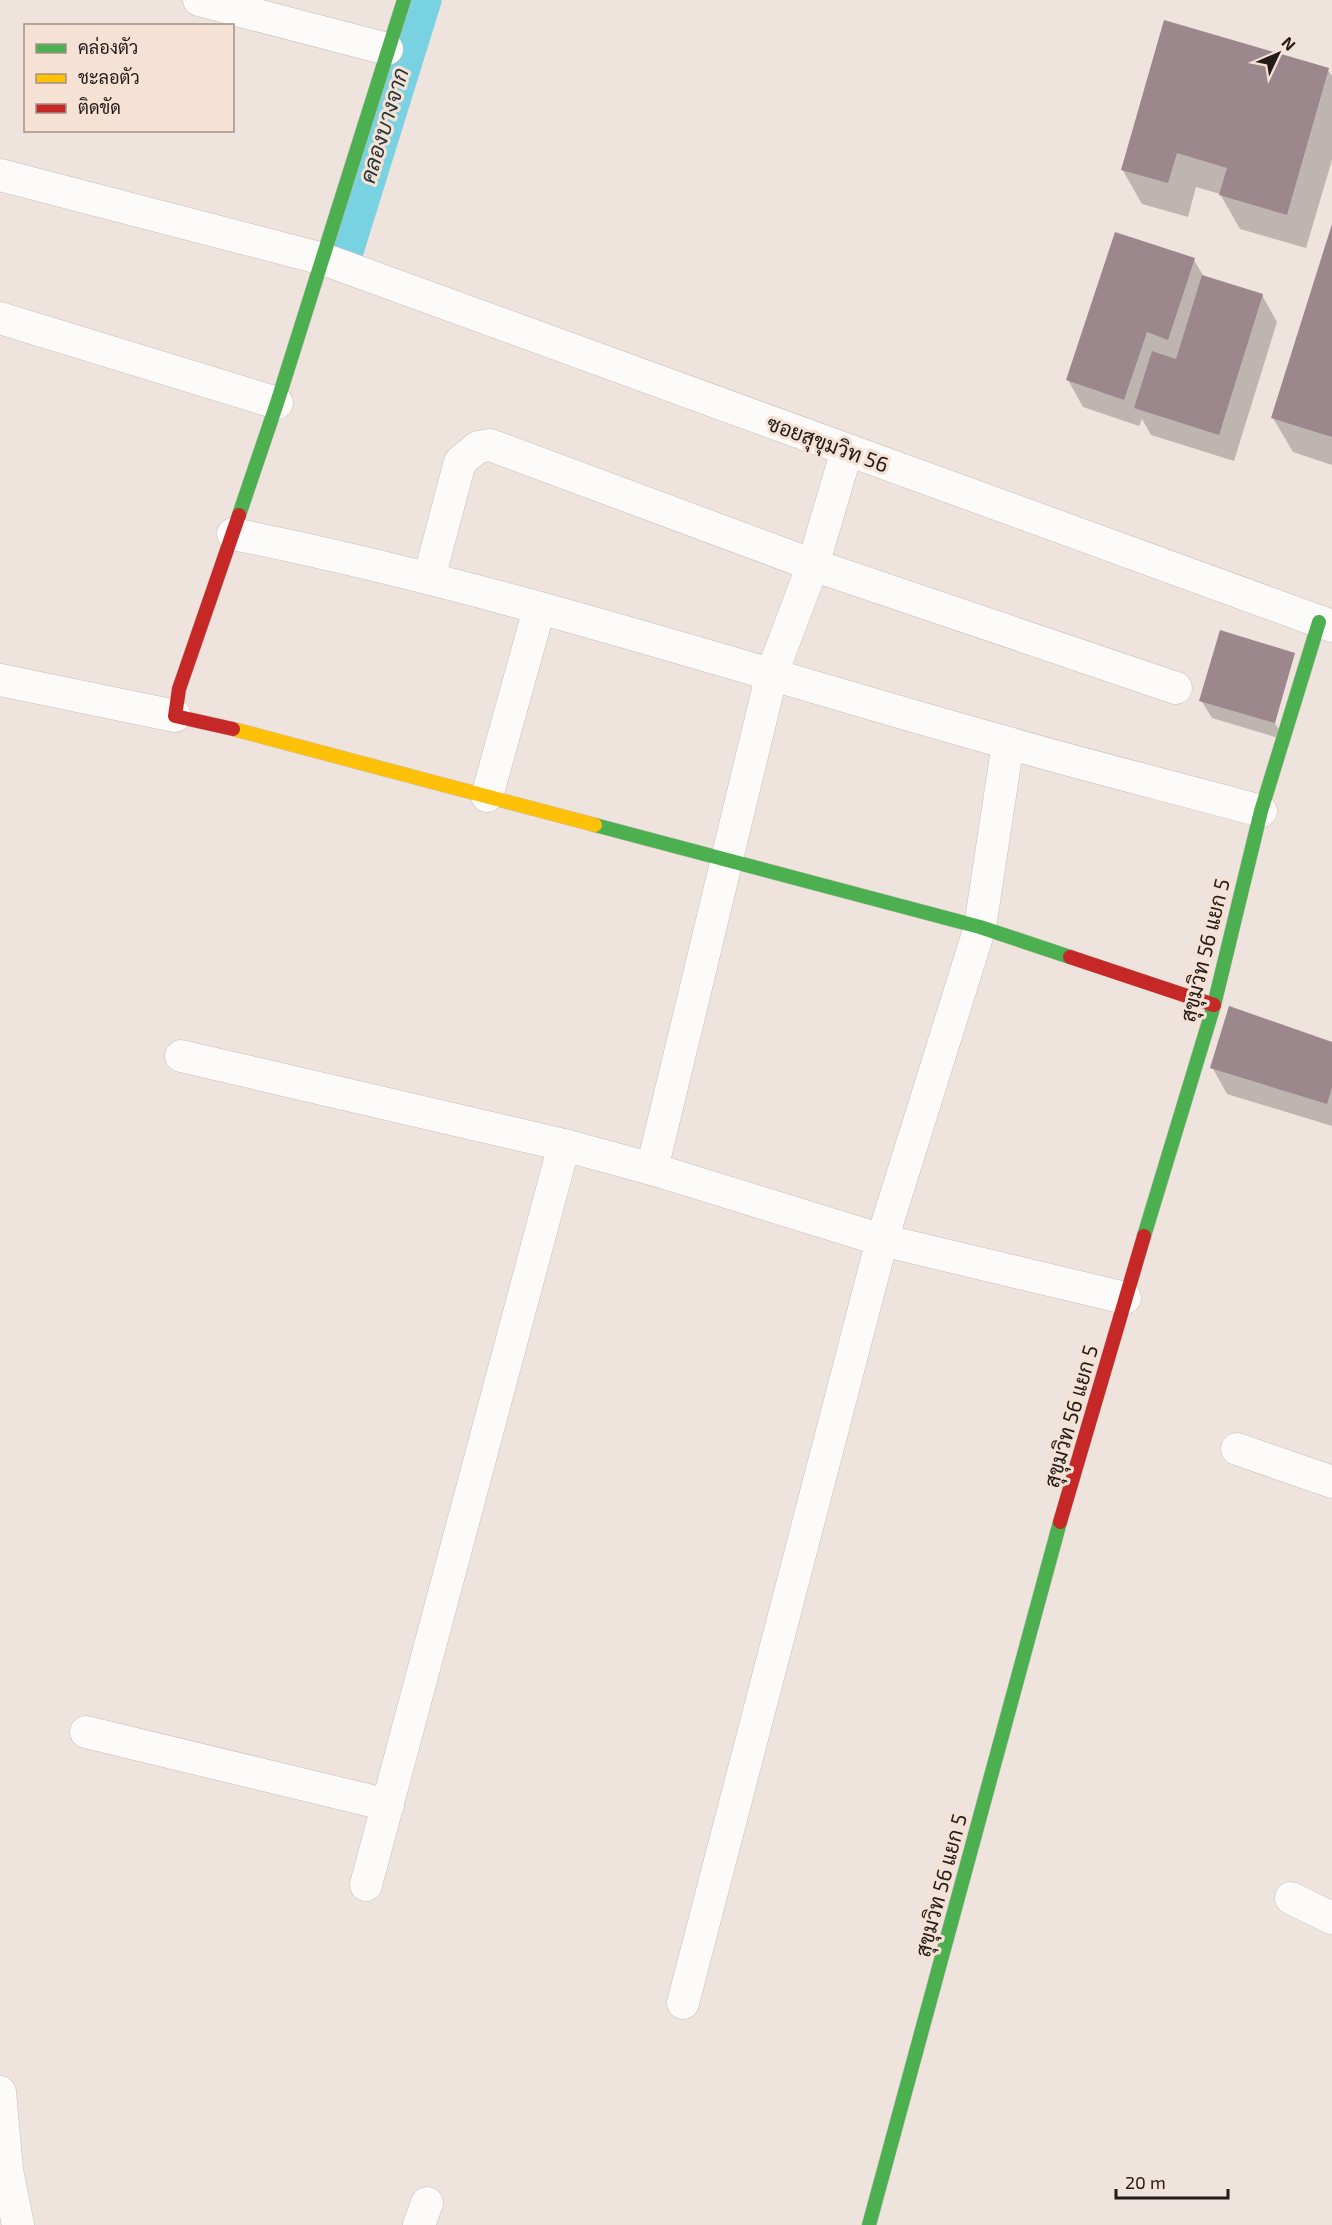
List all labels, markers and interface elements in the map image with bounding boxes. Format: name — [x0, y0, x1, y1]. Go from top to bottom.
legend — [24, 24, 234, 132]
north arrow — [1248, 24, 1308, 84]
text: N — [1278, 32, 1300, 54]
text: คล่องตัว — [78, 36, 138, 58]
water label: คลองบางจาก — [353, 64, 413, 186]
text: ชะลอตัว — [78, 66, 140, 88]
text: ติดขัด — [78, 96, 121, 118]
street label: ซอยสุขุมวิท 56 — [763, 409, 892, 479]
street label: สุขุมวิท 56 แยก 5 — [1174, 876, 1237, 1025]
street label: สุขุมวิท 56 แยก 5 — [1038, 1342, 1105, 1491]
street label: สุขุมวิท 56 แยก 5 — [909, 1811, 974, 1960]
scale bar — [1116, 2162, 1228, 2200]
text: 20 m — [1125, 2171, 1166, 2193]

